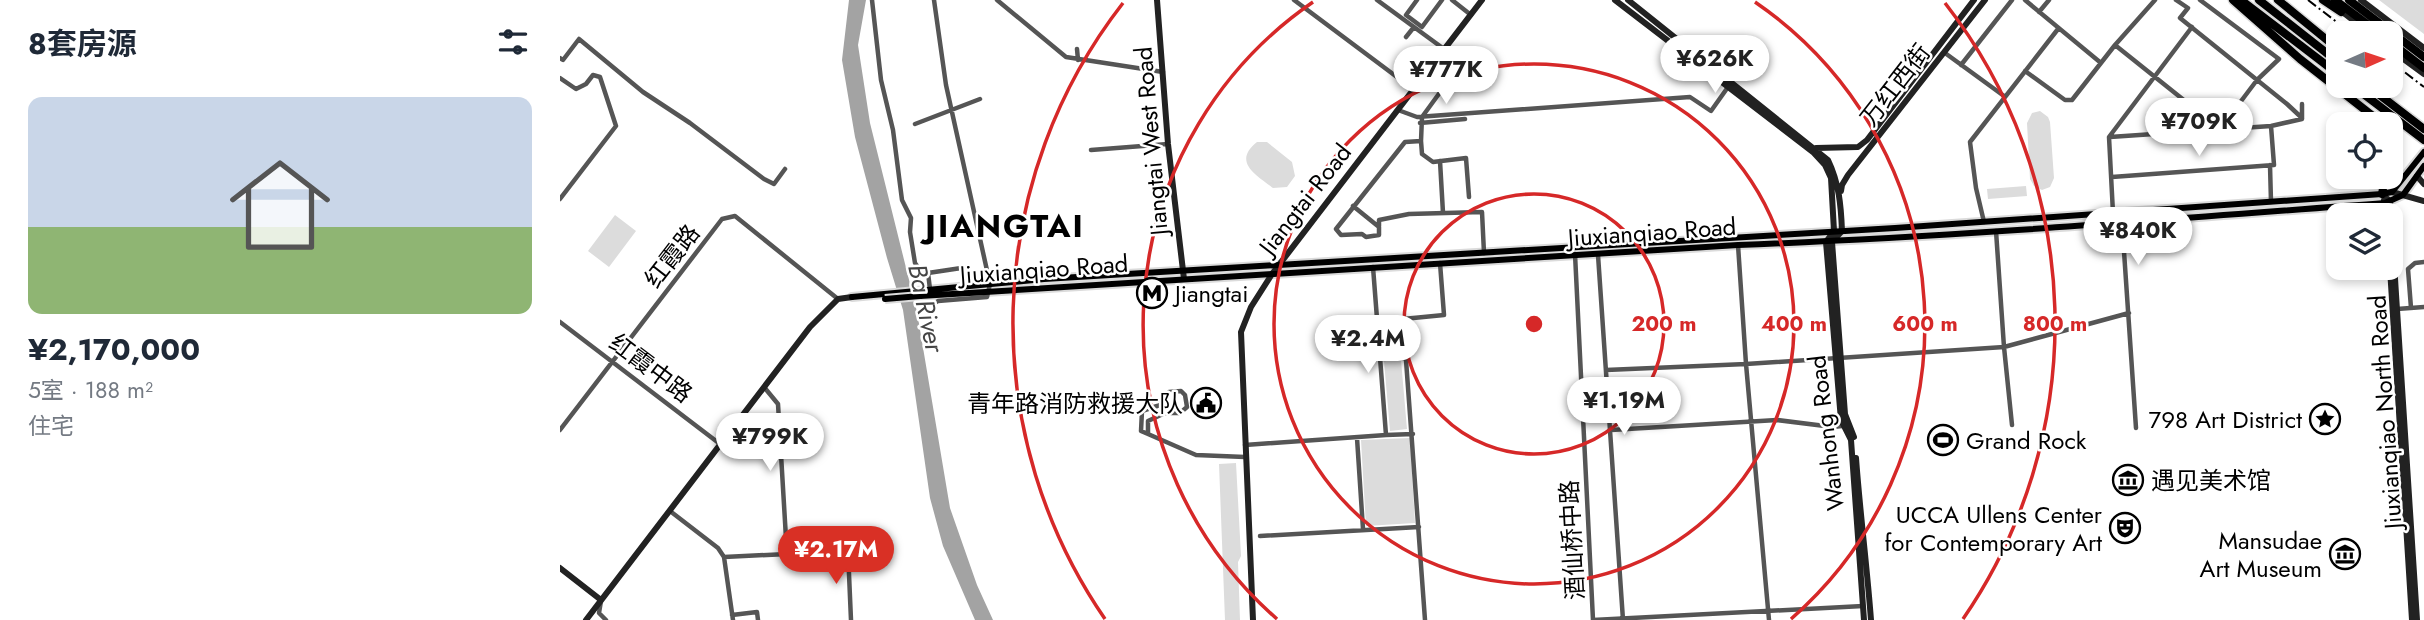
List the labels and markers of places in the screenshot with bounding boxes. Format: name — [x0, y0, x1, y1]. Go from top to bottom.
pin: ¥626K — [1666, 36, 1764, 95]
pin: ¥777K — [1397, 46, 1495, 106]
pin: ¥709K — [2150, 99, 2248, 158]
pin: ¥840K — [2089, 208, 2187, 267]
metro station icon: Jiangtai — [1135, 276, 1169, 310]
place label: Jiangtai — [1172, 276, 1248, 311]
centre of rings — [1522, 312, 1546, 336]
pin: ¥2.4M — [1319, 316, 1417, 375]
pin: ¥1.19M — [1567, 378, 1681, 437]
place label: 青年路消防救援大队 — [967, 386, 1183, 421]
public building icon: 青年路消防救援大队 — [1189, 386, 1223, 420]
place label: 798 Art District — [2149, 402, 2302, 437]
place icon: 798 Art District — [2308, 402, 2342, 436]
pin: ¥799K — [721, 414, 819, 473]
sports icon: Grand Rock — [1926, 423, 1960, 457]
place label: Grand Rock — [1966, 423, 2087, 458]
museum icon: 遇见美术馆 — [2111, 463, 2145, 497]
place label: 遇见美术馆 — [2151, 463, 2271, 498]
place label: UCCA Ullens Center for Contemporary Art — [1885, 497, 2103, 560]
theatre icon: UCCA Ullens Center for Contemporary Art — [2108, 511, 2142, 545]
place label: Mansudae Art Museum — [2200, 523, 2322, 586]
pin: ¥2.17M — [779, 526, 893, 586]
museum icon: Mansudae Art Museum — [2328, 537, 2362, 571]

